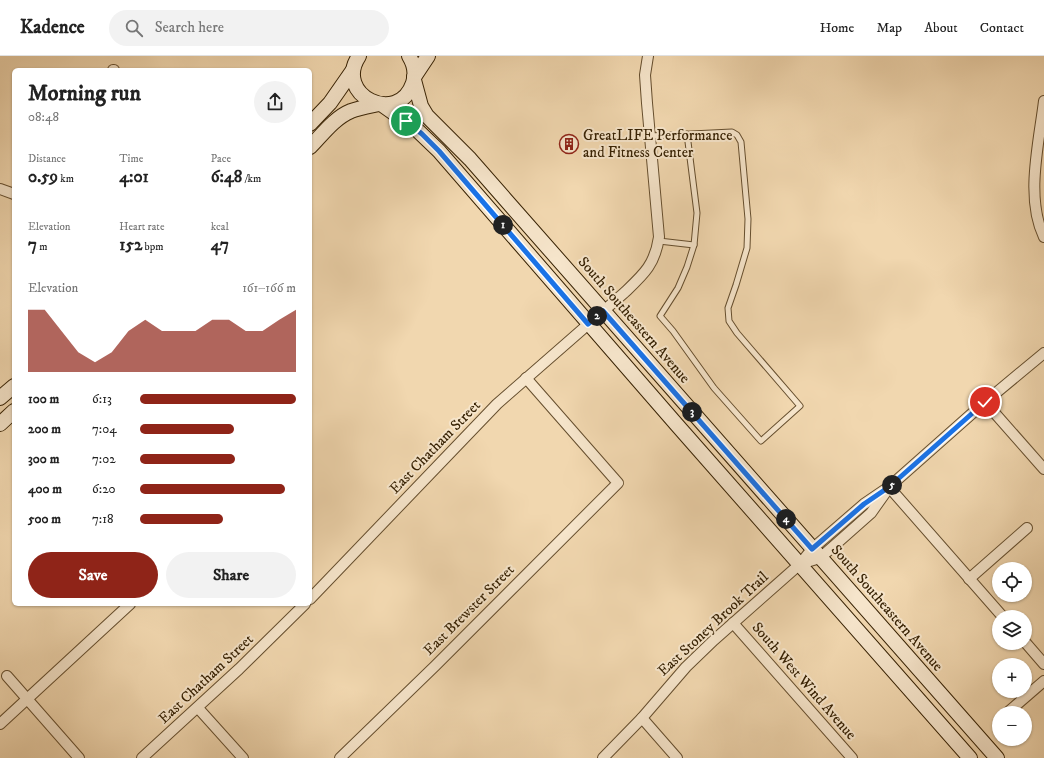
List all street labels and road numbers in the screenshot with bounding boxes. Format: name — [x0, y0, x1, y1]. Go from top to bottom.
street label: South Southeastern Avenue — [574, 253, 694, 387]
street label: East Chatham Street — [385, 396, 485, 498]
street label: South Southeastern Avenue — [827, 541, 947, 675]
street label: East Brewster Street — [419, 560, 519, 660]
street label: East Stoney Brook Trail — [654, 567, 773, 680]
street label: South West Wind Avenue — [748, 618, 860, 744]
street label: East Chatham Street — [154, 630, 258, 728]

